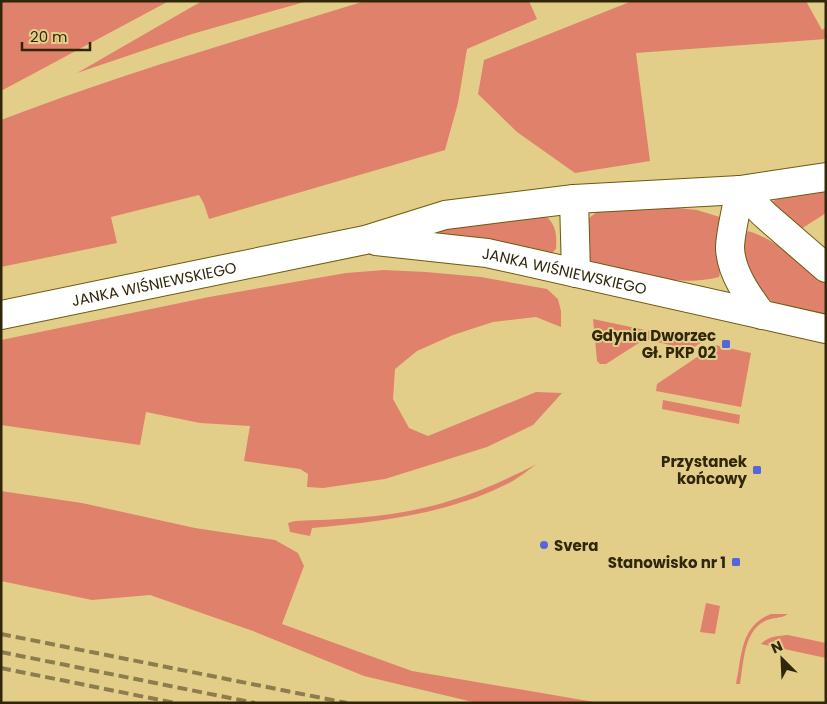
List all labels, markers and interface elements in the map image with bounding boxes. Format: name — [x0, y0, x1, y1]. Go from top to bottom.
scale bar — [22, 20, 90, 52]
text: 20 m — [30, 26, 68, 47]
street label: JANKA WIŚNIEWSKIEGO — [481, 242, 649, 299]
street label: JANKA WIŚNIEWSKIEGO — [69, 256, 238, 311]
place label: Gdynia Dworzec Gł. PKP 02 — [591, 325, 716, 363]
marker: Gdynia Dworzec Gł. PKP 02 — [720, 338, 732, 350]
place label: Przystanek końcowy — [661, 451, 748, 489]
marker: Przystanek końcowy — [751, 464, 763, 476]
place label: Svera — [554, 535, 598, 556]
marker: Svera — [538, 539, 550, 551]
place label: Stanowisko nr 1 — [608, 552, 726, 573]
marker: Stanowisko nr 1 — [730, 556, 742, 568]
north arrow — [757, 634, 807, 684]
text: N — [768, 636, 786, 658]

